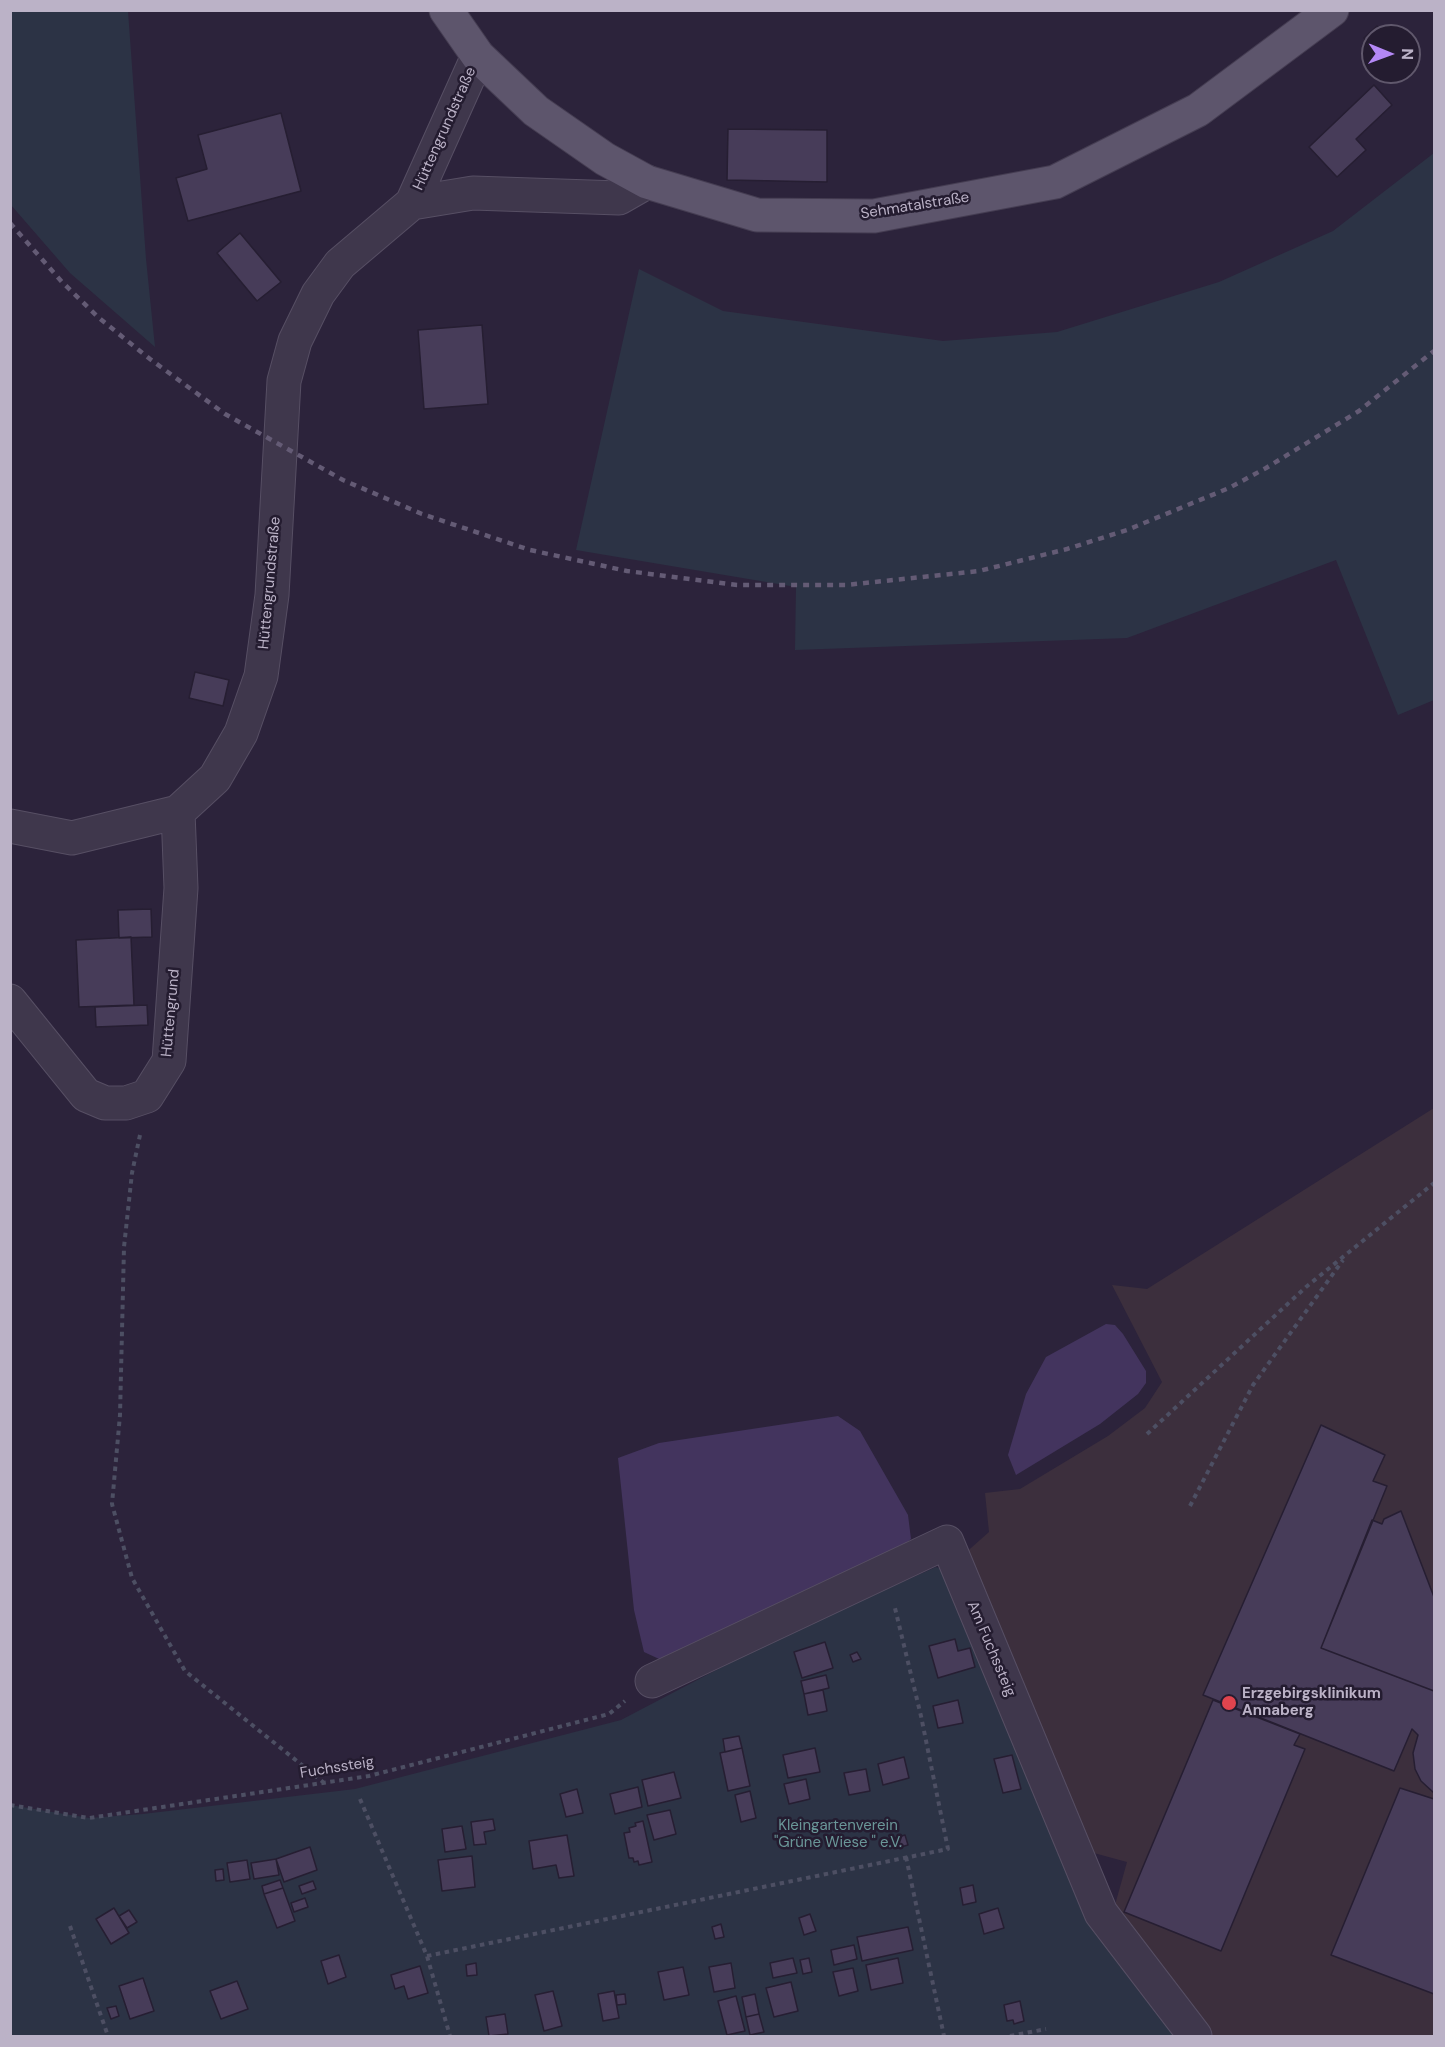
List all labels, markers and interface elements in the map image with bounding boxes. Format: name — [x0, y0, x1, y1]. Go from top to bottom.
north arrow — [1361, 24, 1421, 84]
text: N — [1397, 48, 1418, 60]
street label: Hüttengrundstraße — [410, 65, 480, 193]
street label: Sehmatalstraße — [859, 189, 971, 223]
street label: Hüttengrundstraße — [255, 516, 285, 650]
street label: Hüttengrund — [158, 968, 184, 1058]
street label: Am Fuchssteig — [963, 1599, 1019, 1699]
place label: Erzgebirgsklinikum Annaberg — [1242, 1685, 1381, 1720]
marker: Erzgebirgsklinikum Annaberg — [1220, 1694, 1238, 1712]
street label: Fuchssteig — [299, 1753, 375, 1783]
park label: Kleingartenverein "Grüne Wiese " e.V. — [774, 1817, 902, 1852]

